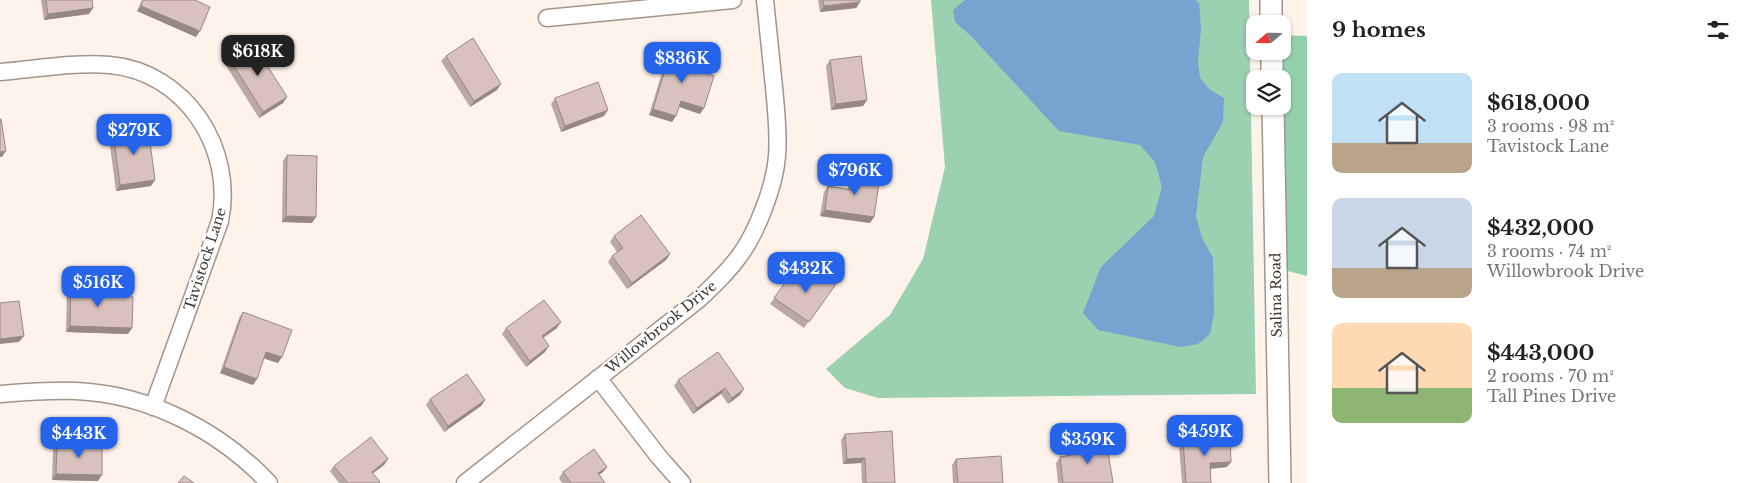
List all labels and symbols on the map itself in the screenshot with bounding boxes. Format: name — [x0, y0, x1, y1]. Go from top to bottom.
north arrow — [1246, 15, 1291, 60]
pin: $618K — [223, 34, 293, 77]
pin: $836K — [647, 42, 717, 84]
pin: $279K — [99, 114, 169, 156]
pin: $796K — [820, 154, 890, 196]
street label: Tavistock Lane — [180, 205, 230, 313]
pin: $432K — [771, 252, 841, 294]
street label: Salina Road — [1266, 252, 1286, 337]
pin: $516K — [63, 266, 133, 308]
street label: Willowbrook Drive — [601, 277, 720, 378]
pin: $459K — [1170, 414, 1240, 457]
pin: $443K — [44, 416, 114, 459]
pin: $359K — [1053, 422, 1123, 465]

